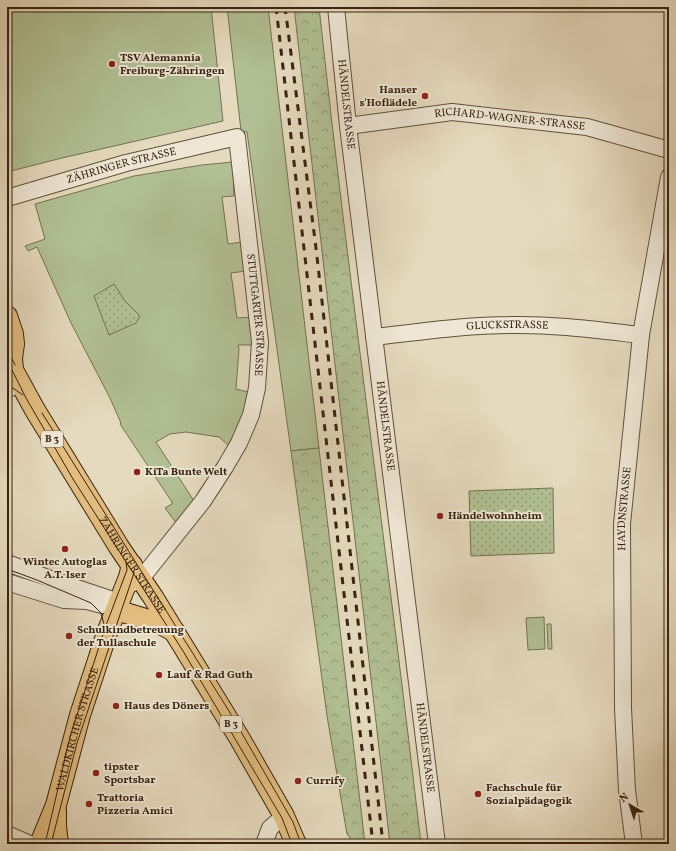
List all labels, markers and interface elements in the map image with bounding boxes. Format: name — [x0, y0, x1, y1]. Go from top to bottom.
place label: TSV Alemannia Freiburg-Zähringen — [120, 51, 225, 79]
marker: TSV Alemannia Freiburg-Zähringen — [107, 59, 117, 69]
street label: HÄNDELSTRASSE — [334, 59, 358, 151]
place label: Hanser s'Hoflädele — [360, 83, 418, 111]
marker: Hanser s'Hoflädele — [420, 91, 430, 101]
street label: RICHARD-WAGNER-STRASSE — [433, 104, 586, 134]
street label: ZÄHRINGER STRASSE — [65, 144, 178, 188]
street label: STUTTGARTER STRASSE — [243, 253, 268, 377]
street label: GLUCKSTRASSE — [466, 317, 549, 334]
street label: HÄNDELSTRASSE — [372, 380, 398, 473]
road number: B 3 — [41, 431, 63, 447]
place label: KiTa Bunte Welt — [145, 465, 227, 480]
street label: HAYDNSTRASSE — [614, 466, 635, 551]
marker: KiTa Bunte Welt — [132, 467, 142, 477]
place label: Händelwohnheim — [448, 509, 542, 524]
marker: Händelwohnheim — [435, 511, 445, 521]
street label: ZÄHRINGER STRASSE — [95, 514, 169, 617]
marker: Wintec Autoglas A.T. Iser — [60, 544, 70, 554]
place label: Wintec Autoglas A.T. Iser — [23, 555, 107, 583]
place label: Schulkindbetreuung der Tullaschule — [77, 623, 184, 651]
marker: Schulkindbetreuung der Tullaschule — [64, 631, 74, 641]
street label: WALDKIRCHER STRASSE — [53, 665, 103, 793]
place label: Lauf & Rad Guth — [167, 668, 253, 683]
marker: Lauf & Rad Guth — [154, 670, 164, 680]
place label: Haus des Döners — [124, 699, 209, 714]
marker: Haus des Döners — [111, 701, 121, 711]
street label: HÄNDELSTRASSE — [412, 702, 438, 794]
road number: B 3 — [220, 716, 242, 732]
place label: tipster Sportsbar — [104, 760, 156, 788]
marker: tipster Sportsbar — [91, 768, 101, 778]
place label: Currify — [306, 774, 345, 789]
marker: Currify — [293, 776, 303, 786]
place label: Fachschule für Sozialpädagogik — [486, 781, 573, 809]
north arrow — [610, 785, 650, 825]
marker: Fachschule für Sozialpädagogik — [473, 789, 483, 799]
text: N — [617, 790, 632, 807]
place label: Trattoria Pizzeria Amici — [97, 791, 173, 819]
marker: Trattoria Pizzeria Amici — [84, 799, 94, 809]

